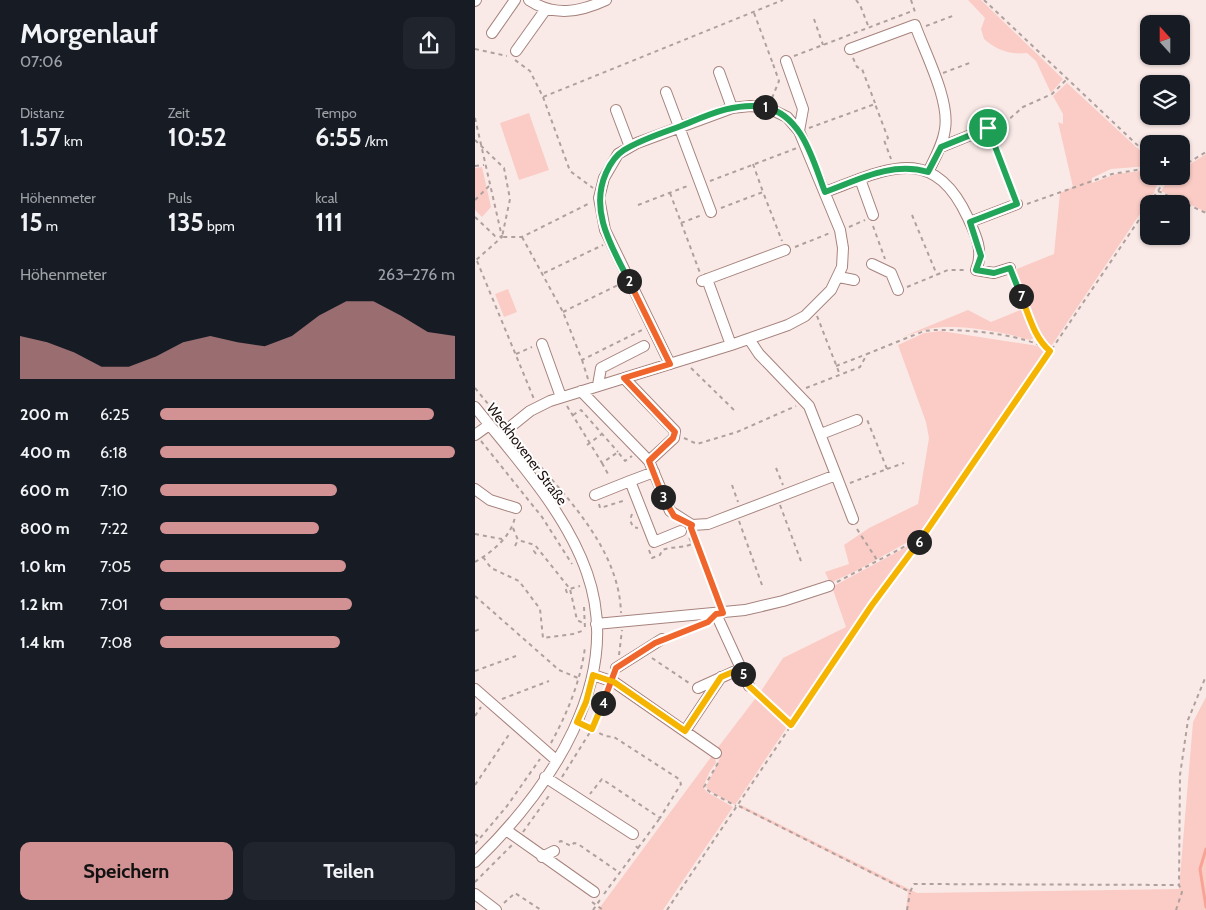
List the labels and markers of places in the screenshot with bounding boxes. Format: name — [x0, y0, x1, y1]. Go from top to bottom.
pin: 1 — [753, 94, 777, 120]
pin — [967, 107, 1009, 149]
pin: 2 — [617, 268, 641, 294]
pin: 7 — [1009, 284, 1033, 308]
pin: 3 — [651, 484, 675, 510]
pin: 6 — [907, 530, 931, 554]
pin: 5 — [731, 662, 755, 686]
pin: 4 — [591, 690, 615, 716]

